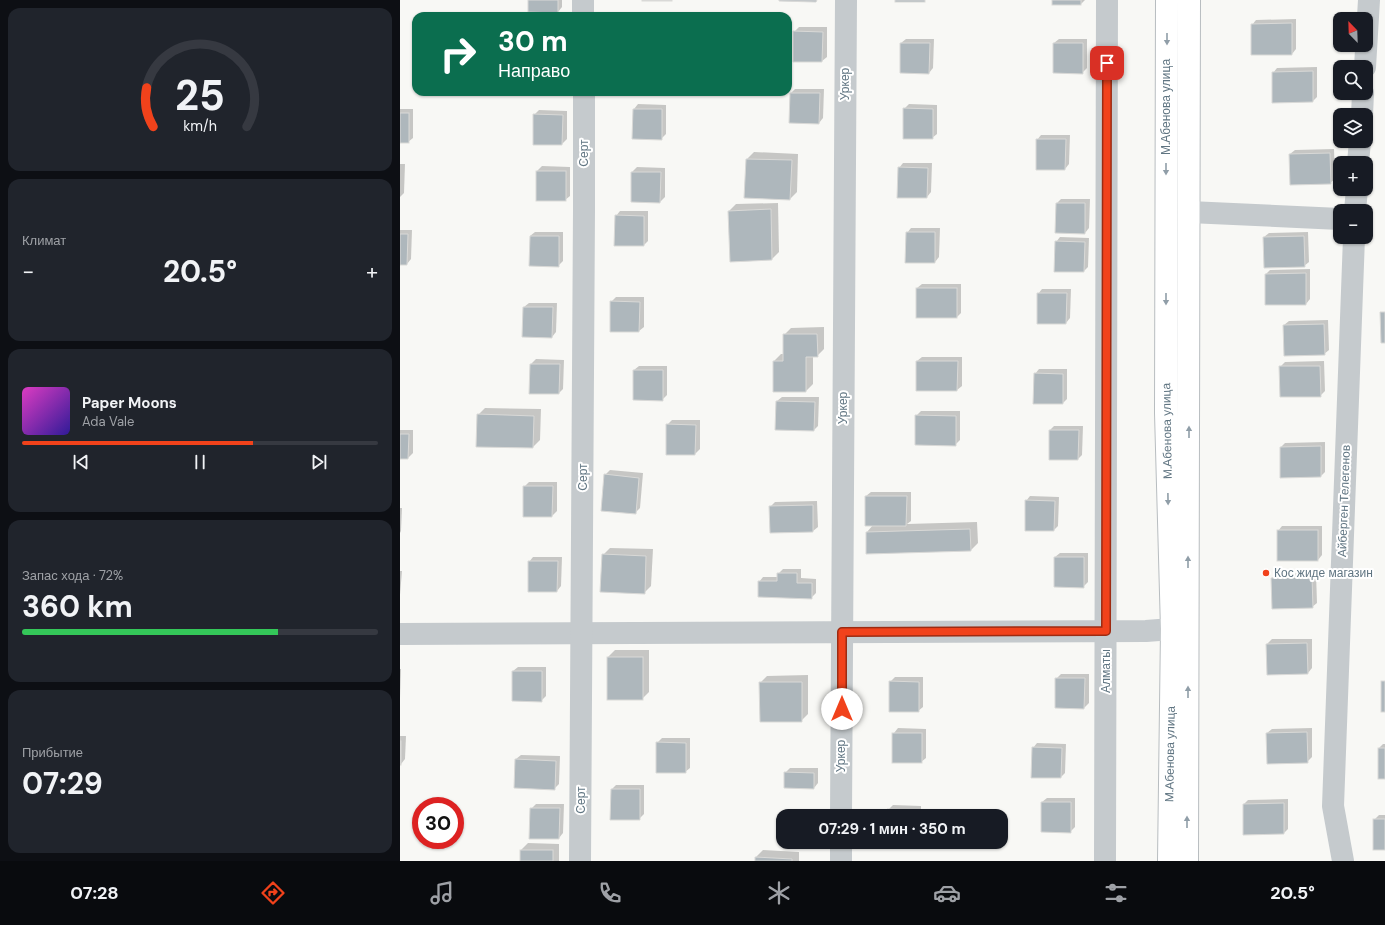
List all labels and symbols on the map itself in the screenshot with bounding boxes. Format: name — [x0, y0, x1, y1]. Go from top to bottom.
north arrow — [1333, 12, 1373, 52]
one-way arrow — [1164, 33, 1170, 46]
pin — [1090, 46, 1124, 80]
street label: М.Абенова улица — [1158, 59, 1174, 155]
street label: Уркер — [837, 67, 853, 100]
street label: Серт — [576, 139, 592, 167]
one-way arrow — [1163, 163, 1169, 176]
one-way arrow — [1163, 293, 1169, 306]
street label: М.Абенова улица — [1158, 382, 1176, 479]
street label: Уркер — [835, 391, 851, 424]
one-way arrow — [1186, 425, 1192, 438]
street label: Айберген Телегенов — [1334, 445, 1354, 557]
street label: Серт — [575, 463, 591, 491]
one-way arrow — [1165, 493, 1172, 505]
one-way arrow — [1185, 555, 1191, 568]
place label: Кос жиде магазин — [1274, 565, 1373, 581]
marker: Кос жиде магазин — [1261, 568, 1271, 578]
street label: Алматы — [1098, 649, 1114, 693]
one-way arrow — [1185, 685, 1191, 698]
position arrow — [821, 688, 863, 730]
street label: М.Абенова улица — [1161, 705, 1179, 802]
street label: Уркер — [833, 739, 849, 772]
street label: Серт — [573, 786, 589, 814]
speed limit sign: 30 — [412, 797, 464, 849]
one-way arrow — [1184, 815, 1190, 828]

